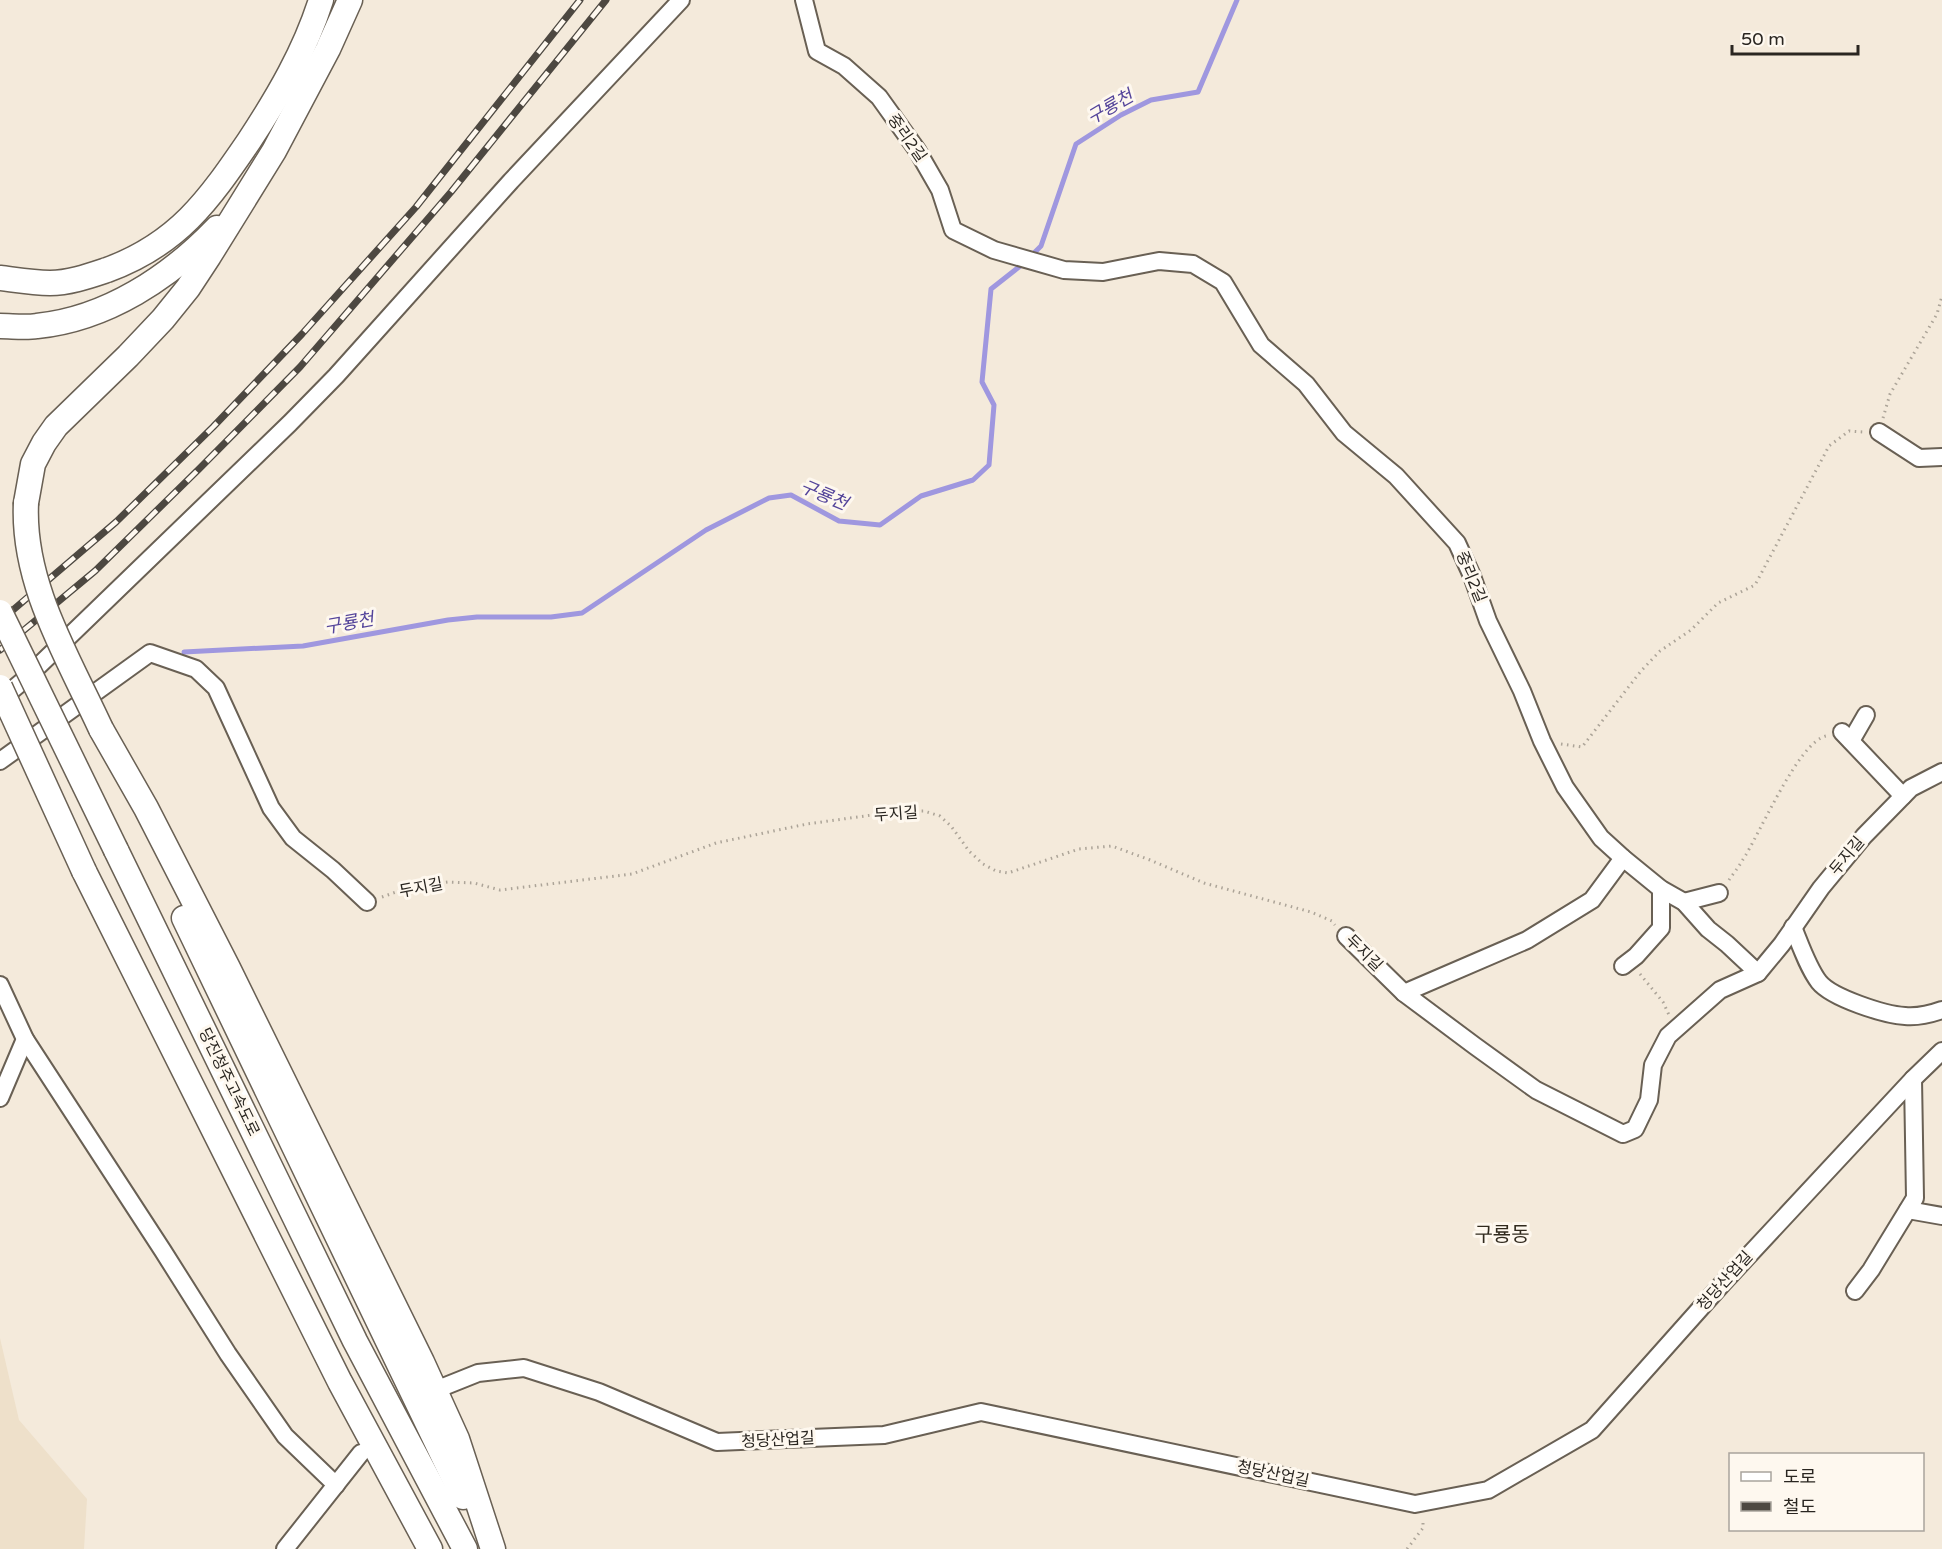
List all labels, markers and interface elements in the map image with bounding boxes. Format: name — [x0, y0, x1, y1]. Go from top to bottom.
scale bar — [1732, 18, 1858, 56]
text: 50 m — [1741, 28, 1785, 50]
water label: 구룡천 — [1083, 84, 1139, 129]
street label: 중리2길 — [883, 110, 931, 166]
water label: 구룡천 — [797, 475, 853, 516]
street label: 중리2길 — [1452, 548, 1490, 606]
water label: 구룡천 — [323, 607, 378, 638]
street label: 두지길 — [873, 802, 919, 826]
street label: 두지길 — [1825, 833, 1869, 879]
street label: 두지길 — [397, 874, 445, 902]
street label: 두지길 — [1341, 930, 1387, 976]
street label: 당진청주고속도로 — [194, 1025, 264, 1140]
district label: 구룡동 — [1474, 1223, 1530, 1247]
street label: 청당산업길 — [1693, 1247, 1757, 1315]
street label: 청당산업길 — [741, 1428, 815, 1452]
legend — [1729, 1453, 1924, 1531]
street label: 청당산업길 — [1235, 1457, 1311, 1491]
text: 도로 — [1783, 1466, 1816, 1488]
text: 철도 — [1783, 1496, 1816, 1518]

